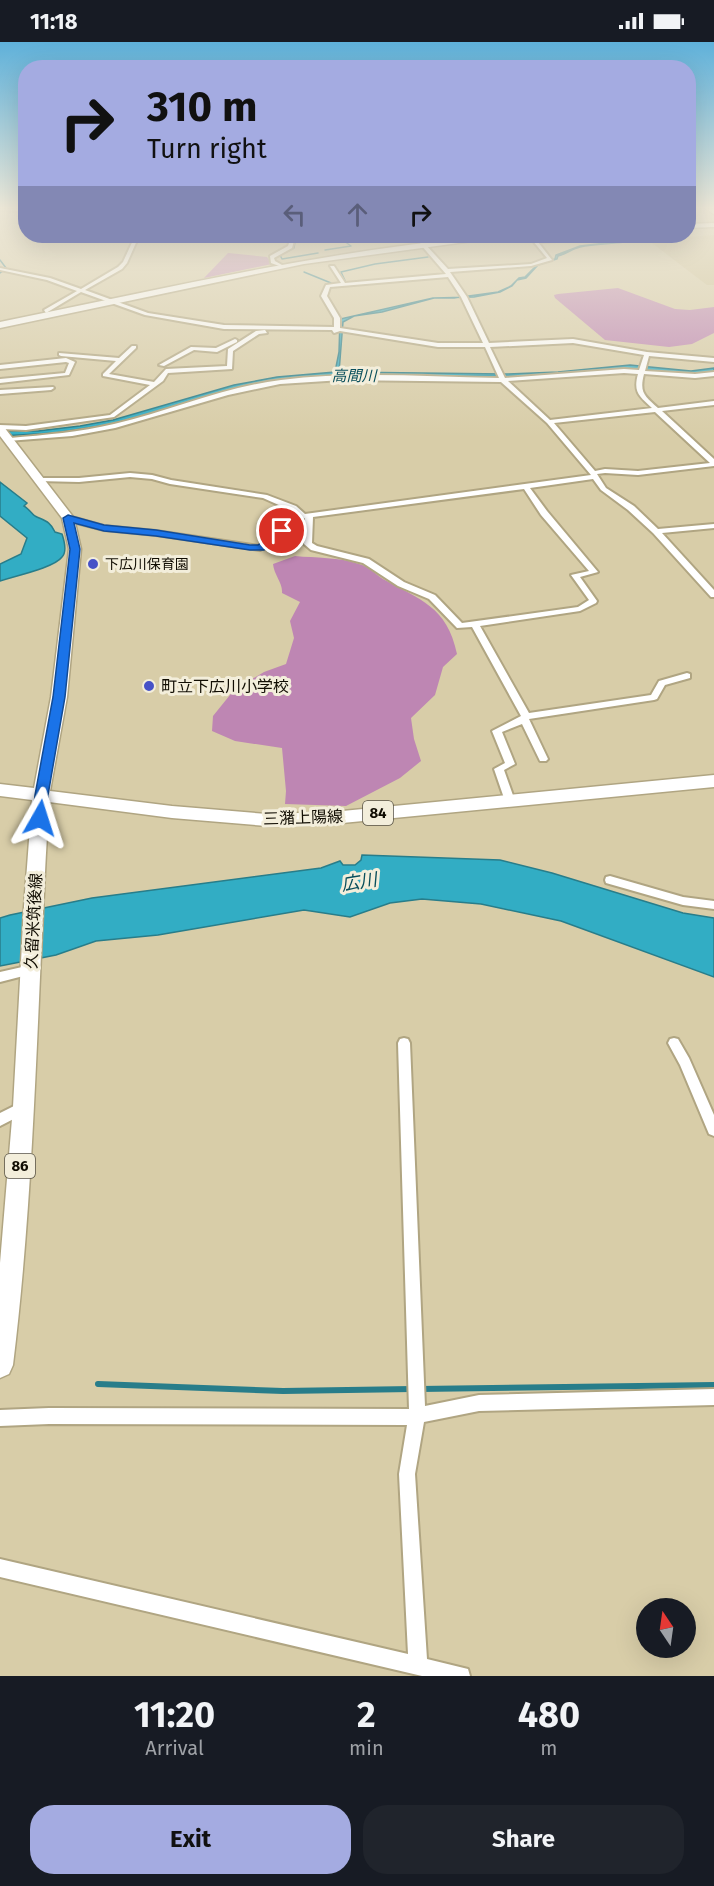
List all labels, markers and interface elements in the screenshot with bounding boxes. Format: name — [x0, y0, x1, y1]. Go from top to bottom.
text: 11:18 — [30, 8, 78, 35]
text: 310 m — [147, 82, 257, 132]
icon: right — [48, 84, 126, 162]
text: Turn right — [147, 133, 267, 165]
icon: left — [278, 198, 311, 231]
icon: ahead — [341, 198, 374, 231]
icon: right — [404, 198, 437, 231]
water label: 高間川 — [331, 367, 378, 385]
pin — [256, 505, 307, 556]
icon: arrive — [265, 514, 298, 547]
place label: 下広川保育園 — [105, 556, 189, 573]
marker: 下広川保育園 — [86, 557, 100, 571]
place label: 町立下広川小学校 — [161, 677, 289, 696]
marker: 町立下広川小学校 — [142, 679, 156, 693]
position arrow — [8, 786, 72, 850]
road number: 84 — [363, 801, 393, 825]
street label: 三潴上陽線 — [263, 807, 343, 828]
water label: 広川 — [340, 868, 380, 896]
street label: 久留米筑後線 — [21, 873, 45, 969]
road number: 86 — [5, 1154, 35, 1178]
north arrow — [636, 1598, 696, 1658]
map controls — [636, 1598, 696, 1658]
text: 11:20 — [134, 1693, 215, 1737]
text: 2 — [357, 1693, 376, 1737]
text: 480 — [518, 1693, 580, 1737]
text: Arrival — [145, 1736, 204, 1760]
text: min — [349, 1736, 384, 1760]
text: m — [540, 1736, 557, 1760]
button: Exit — [30, 1805, 351, 1874]
button: Share — [363, 1805, 684, 1874]

